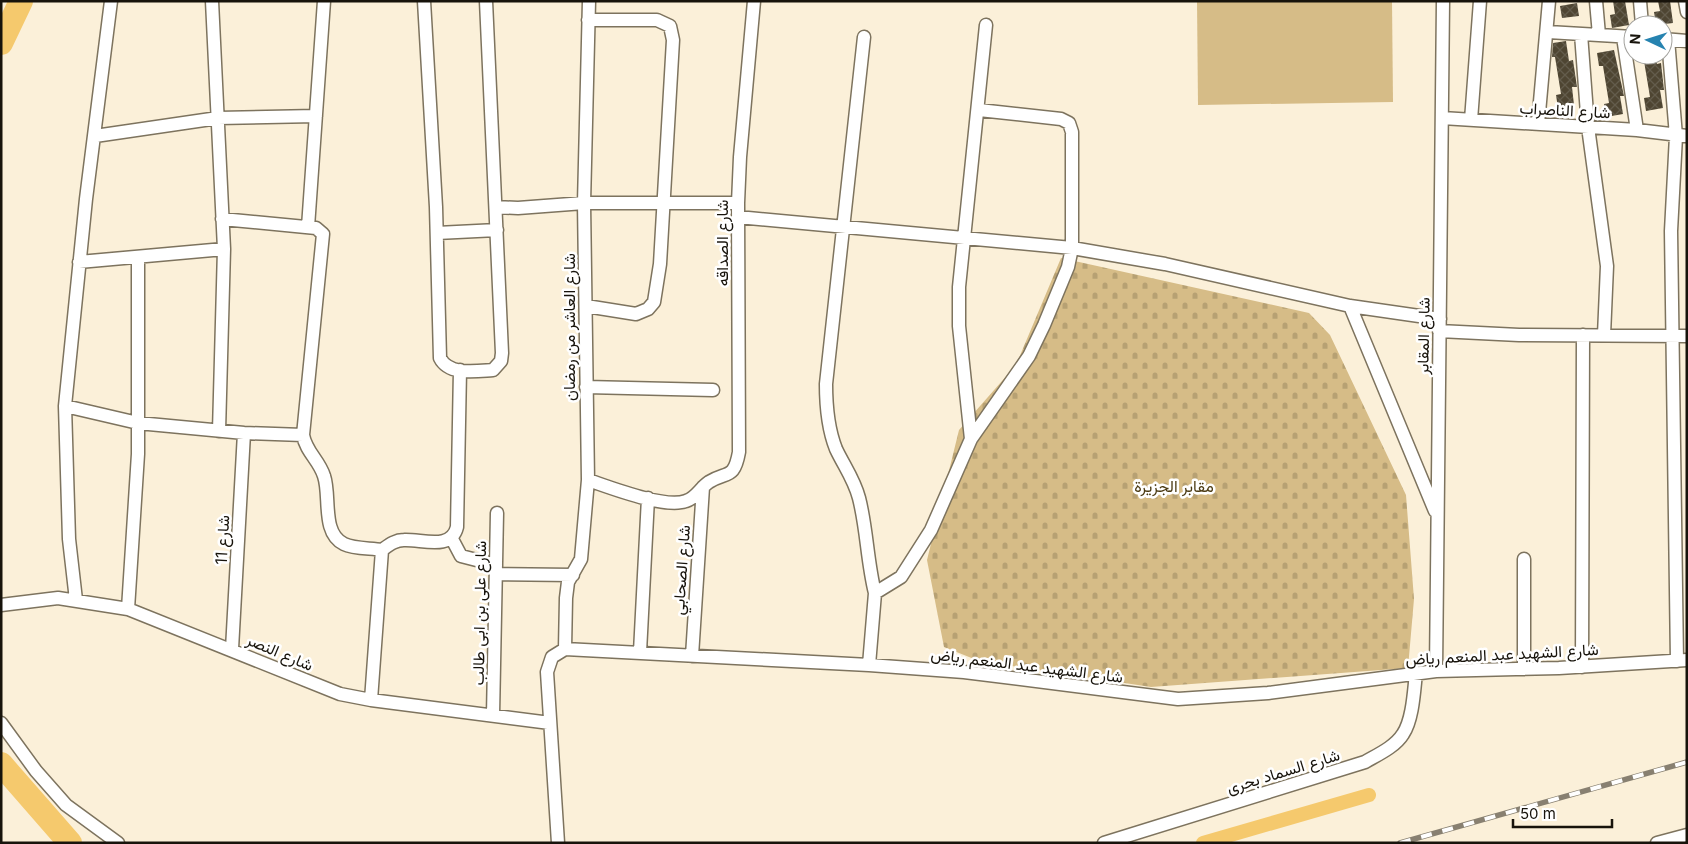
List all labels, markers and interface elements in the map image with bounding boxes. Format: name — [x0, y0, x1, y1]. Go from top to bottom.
north arrow — [1623, 15, 1673, 65]
text: N — [1626, 33, 1643, 45]
street label: شارع الناصراب — [1519, 98, 1611, 124]
street label: شارع الصداقه — [712, 200, 734, 286]
street label: شارع العاشر من رمضان — [559, 253, 581, 401]
street label: شارع المقابر — [1412, 297, 1436, 376]
park label: مقابر الجزيرة — [1134, 476, 1214, 497]
street label: شارع 11 — [211, 515, 235, 565]
street label: شارع الصحابي — [668, 524, 698, 616]
street label: شارع على بن ابى طالب — [468, 541, 492, 686]
street label: شارع النصر — [242, 629, 316, 677]
street label: شارع الشهيد عبد المنعم رياض — [1405, 639, 1599, 671]
street label: شارع الشهيد عبد المنعم رياض — [930, 643, 1124, 689]
street label: شارع السماد بحرى — [1224, 744, 1343, 800]
scale bar — [1513, 796, 1612, 828]
text: 50 m — [1520, 804, 1556, 823]

